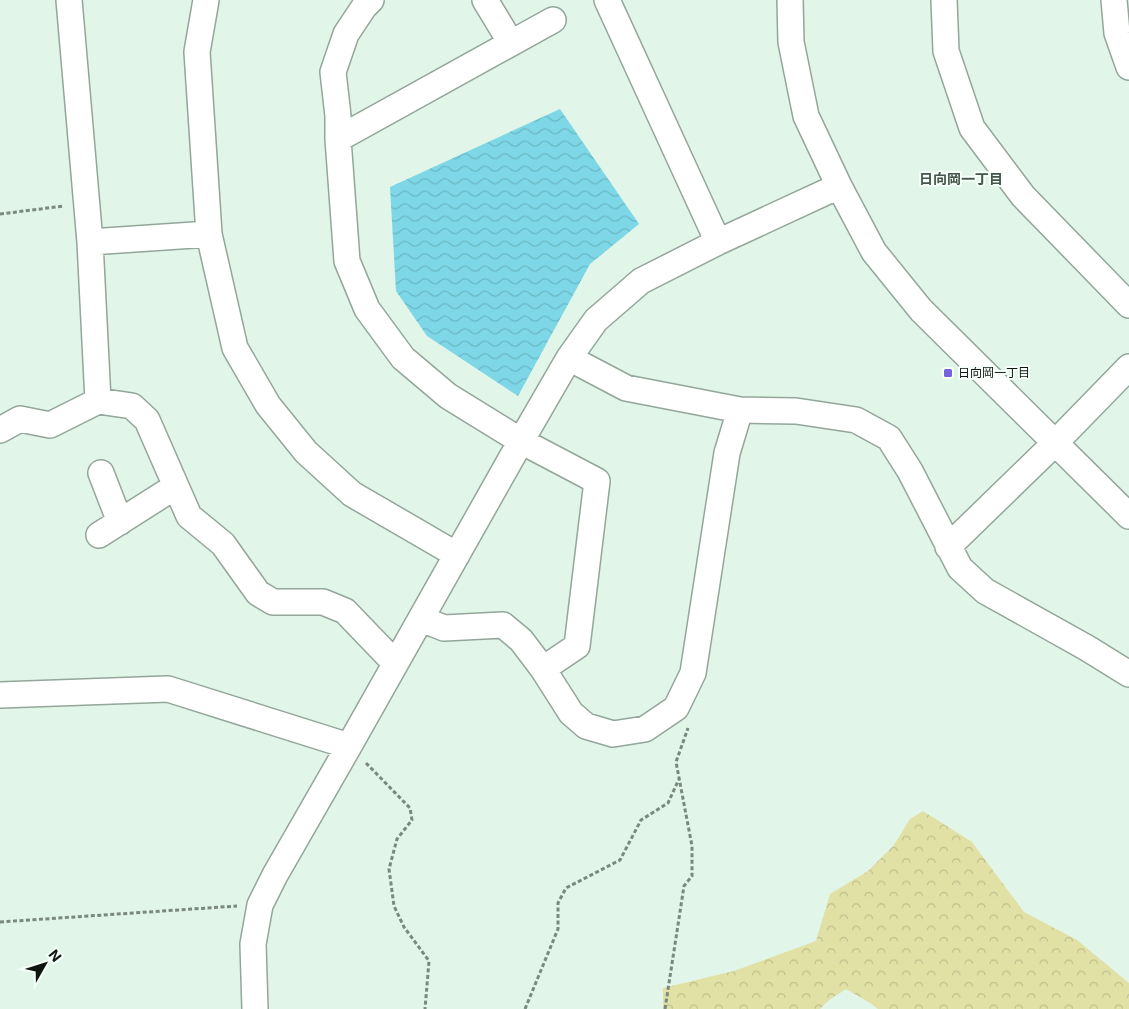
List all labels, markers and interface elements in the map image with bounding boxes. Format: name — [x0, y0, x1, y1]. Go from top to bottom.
district label: 日向岡一丁目 — [919, 170, 1003, 187]
place label: 日向岡一丁目 — [958, 365, 1030, 380]
marker: 日向岡一丁目 — [942, 367, 954, 379]
north arrow — [20, 939, 70, 989]
text: N — [46, 946, 65, 965]

